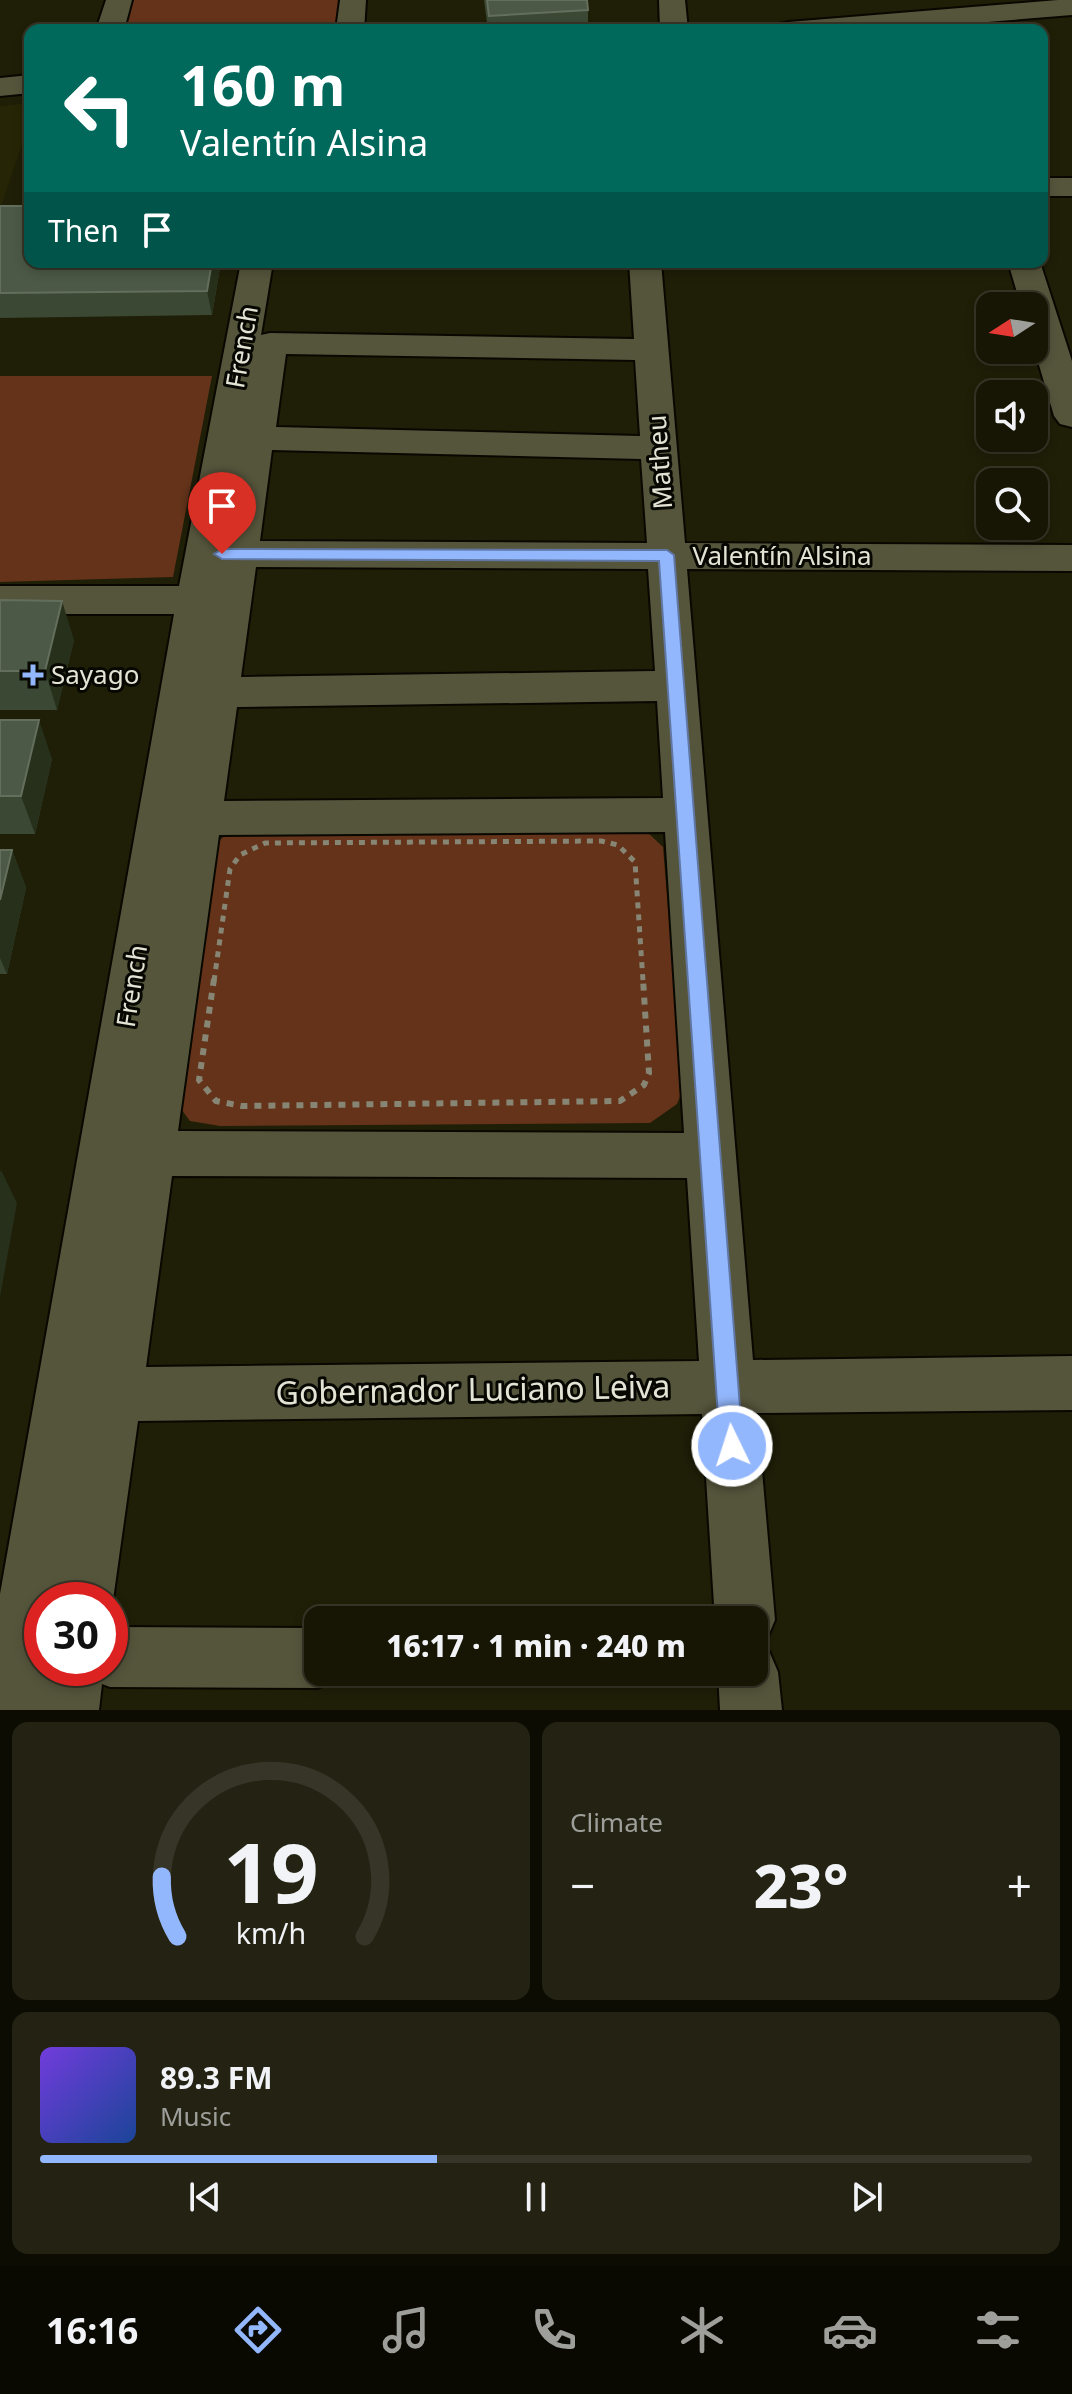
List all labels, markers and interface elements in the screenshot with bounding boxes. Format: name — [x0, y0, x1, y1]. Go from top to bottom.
text: 160 m — [180, 46, 345, 122]
icon: left — [48, 56, 152, 160]
text: Valentín Alsina — [180, 118, 428, 167]
icon: arrive — [135, 208, 179, 252]
text: Then — [48, 210, 119, 251]
north arrow — [976, 292, 1048, 364]
map controls — [976, 292, 1048, 540]
street label: French — [216, 303, 266, 391]
button: sound — [976, 380, 1048, 452]
street label: Matheu — [638, 414, 680, 510]
button: search — [976, 468, 1048, 540]
pin — [188, 472, 256, 554]
icon: arrive — [200, 484, 244, 528]
street label: Valentín Alsina — [692, 537, 872, 573]
place label: Sayago — [51, 656, 139, 692]
marker: Sayago — [22, 664, 44, 686]
street label: French — [107, 942, 155, 1030]
street label: Gobernador Luciano Leiva — [275, 1364, 671, 1413]
position arrow — [690, 1404, 774, 1488]
speed limit sign: 30 — [24, 1582, 128, 1686]
text: 16:17 · 1 min · 240 m — [386, 1625, 686, 1666]
text: Climate — [570, 1804, 663, 1840]
text: 19 — [223, 1814, 319, 1927]
text: 23° — [754, 1844, 848, 1926]
text: − — [570, 1855, 595, 1915]
text: + — [1007, 1855, 1032, 1915]
text: km/h — [236, 1913, 306, 1952]
text: 89.3 FM — [160, 2057, 272, 2098]
text: Music — [160, 2098, 231, 2134]
icon: previous — [183, 2175, 227, 2219]
icon: pause — [514, 2175, 558, 2219]
icon: next — [845, 2175, 889, 2219]
icon: directions — [230, 2302, 286, 2358]
icon: music — [378, 2302, 434, 2358]
icon: phone — [526, 2302, 582, 2358]
icon: climate — [674, 2302, 730, 2358]
icon: car — [822, 2302, 878, 2358]
icon: filters — [970, 2302, 1026, 2358]
text: 16:16 — [46, 2306, 138, 2355]

